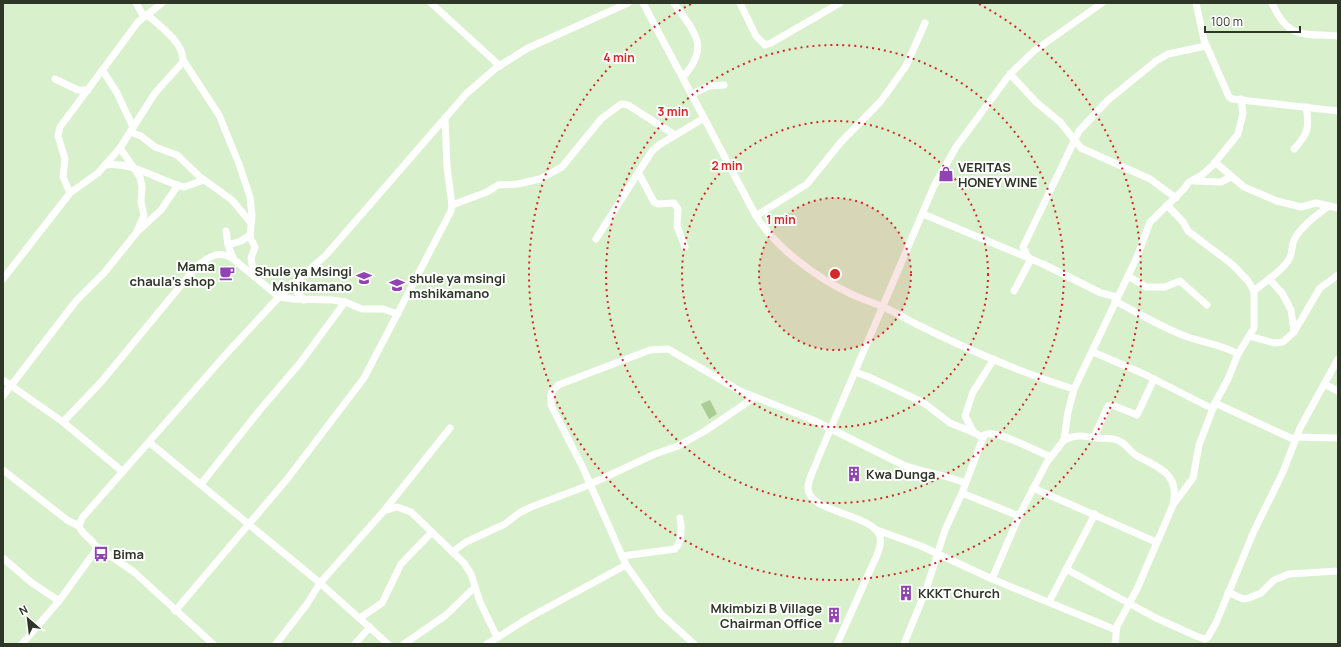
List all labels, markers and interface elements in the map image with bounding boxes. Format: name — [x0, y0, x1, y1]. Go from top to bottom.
scale bar — [1205, 8, 1300, 34]
text: 100 m — [1211, 13, 1243, 30]
text: 4 min — [603, 49, 635, 66]
text: 3 min — [657, 103, 689, 120]
text: 2 min — [711, 157, 743, 174]
place label: VERITAS HONEY WINE — [958, 158, 1037, 191]
shop icon: VERITAS HONEY WINE — [937, 165, 955, 183]
text: 1 min — [766, 211, 796, 228]
place label: Mama chaula's shop — [130, 257, 215, 290]
place label: Shule ya Msingi Mshikamano — [254, 262, 352, 295]
cafe icon: Mama chaula's shop — [218, 264, 236, 282]
centre of rings — [828, 267, 842, 281]
school or university icon: Shule ya Msingi Mshikamano — [355, 269, 373, 287]
place label: shule ya msingi mshikamano — [409, 269, 506, 302]
school or university icon: shule ya msingi mshikamano — [388, 276, 406, 294]
building icon: Kwa Dunga — [845, 465, 863, 483]
place label: Kwa Dunga — [866, 465, 935, 483]
bus stop icon: Bima — [92, 545, 110, 563]
place label: Bima — [113, 545, 144, 563]
building icon: KKKT Church — [897, 584, 915, 602]
place label: KKKT Church — [918, 584, 1000, 602]
north arrow — [8, 599, 48, 639]
place label: Mkimbizi B Village Chairman Office — [711, 599, 822, 632]
text: N — [16, 601, 30, 618]
building icon: Mkimbizi B Village Chairman Office — [825, 606, 843, 624]

